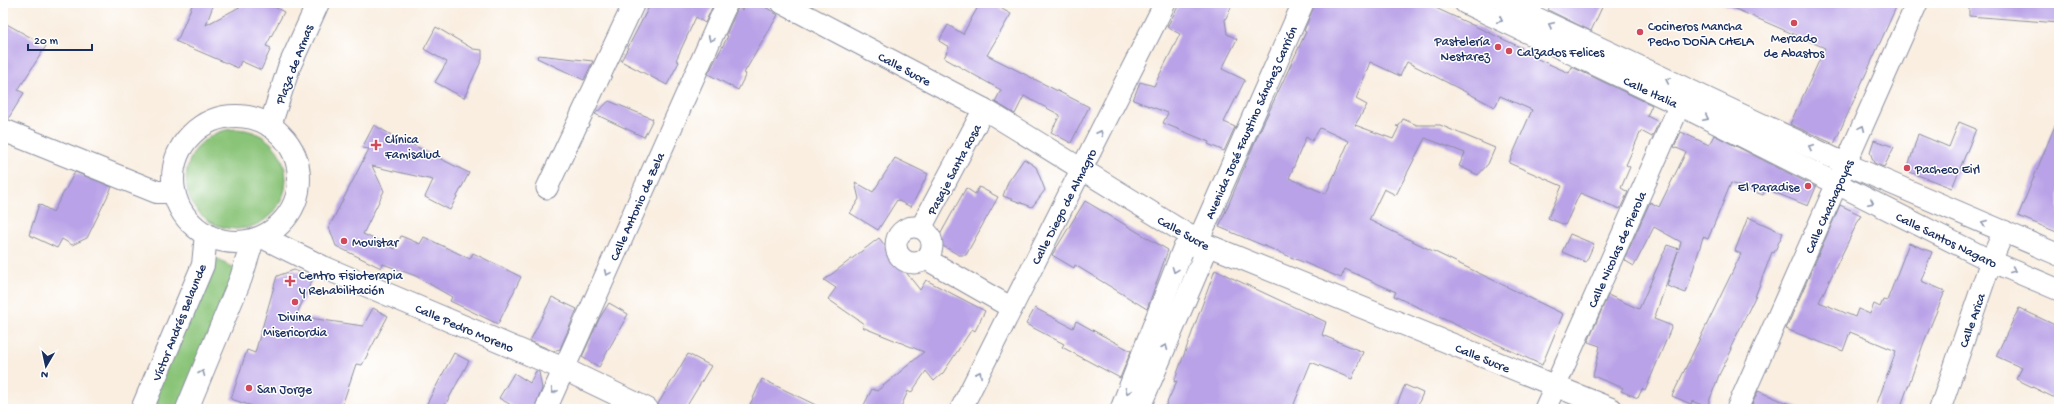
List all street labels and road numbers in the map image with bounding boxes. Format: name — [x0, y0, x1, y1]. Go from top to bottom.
street label: Plaza de Armas — [273, 22, 318, 108]
street label: Avenida José Faustino Sánchez Carrión — [1203, 23, 1302, 222]
street label: Calle Sucre — [875, 50, 933, 90]
street label: Calle Italia — [1620, 74, 1680, 113]
street label: Pasaje Santa Rosa — [925, 122, 986, 219]
street label: Calle Diego de Almagro — [1029, 146, 1101, 268]
street label: Calle Antonio de Zela — [608, 150, 669, 264]
street label: Calle Chachapoyas — [1803, 157, 1858, 256]
street label: Calle Nicolas de Pierola — [1586, 189, 1651, 310]
street label: Calle Santos Nagaro — [1893, 210, 1999, 272]
street label: Calle Sucre — [1154, 214, 1212, 255]
street label: Víctor Andrés Belaunde — [150, 262, 211, 385]
street label: Calle Arica — [1957, 291, 1990, 350]
street label: Calle Pedro Moreno — [412, 302, 516, 357]
street label: Calle Sucre — [1453, 342, 1512, 377]

